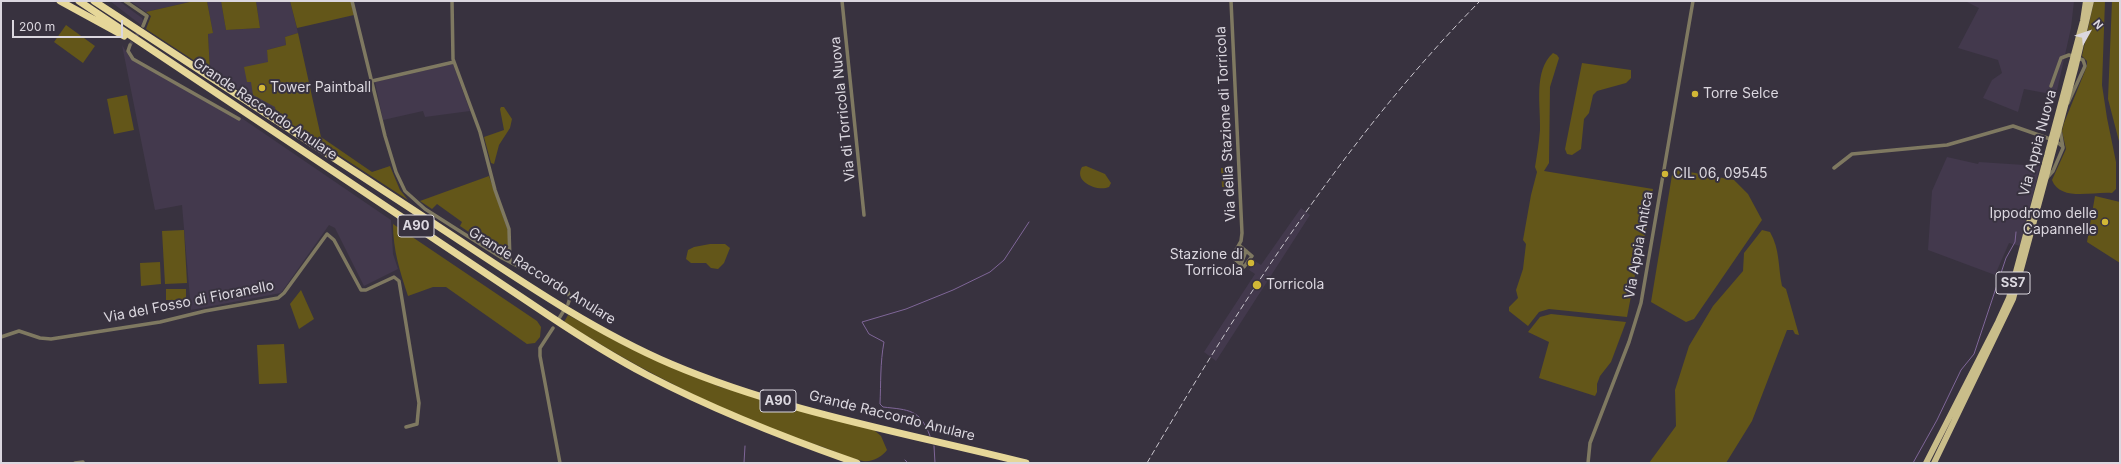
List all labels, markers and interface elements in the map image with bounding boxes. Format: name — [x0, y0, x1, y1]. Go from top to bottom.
scale bar — [14, 12, 125, 38]
north arrow — [2069, 12, 2109, 52]
text: N — [2090, 17, 2106, 32]
text: 200 m — [19, 19, 55, 34]
street label: Via della Stazione di Torricola — [1212, 26, 1240, 222]
street label: Via di Torricola Nuova — [827, 36, 859, 182]
street label: Grande Raccordo Anulare — [190, 54, 340, 164]
place label: Tower Paintball — [270, 80, 371, 96]
marker: Tower Paintball — [257, 83, 267, 93]
place label: Torre Selce — [1703, 86, 1779, 102]
street label: Via Appia Nuova — [2016, 88, 2060, 198]
marker: Torre Selce — [1690, 89, 1700, 99]
place label: CIL 06, 09545 — [1673, 166, 1767, 182]
marker: CIL 06, 09545 — [1660, 169, 1670, 179]
street label: Via Appia Antica — [1621, 190, 1657, 300]
place label: Ippodromo delle Capannelle — [1989, 206, 2097, 238]
road number: A90 — [398, 215, 434, 237]
marker: Ippodromo delle Capannelle — [2100, 217, 2110, 227]
street label: Grande Raccordo Anulare — [465, 224, 619, 328]
place label: Stazione di Torricola — [1170, 247, 1243, 280]
marker: Stazione di Torricola — [1246, 258, 1256, 268]
road number: SS7 — [1996, 272, 2030, 294]
street label: Via del Fosso di Fioranello — [103, 277, 275, 327]
place label: Torricola — [1266, 277, 1324, 293]
marker: Torricola — [1251, 279, 1263, 291]
street label: Grande Raccordo Anulare — [807, 387, 977, 445]
road number: A90 — [760, 390, 796, 412]

